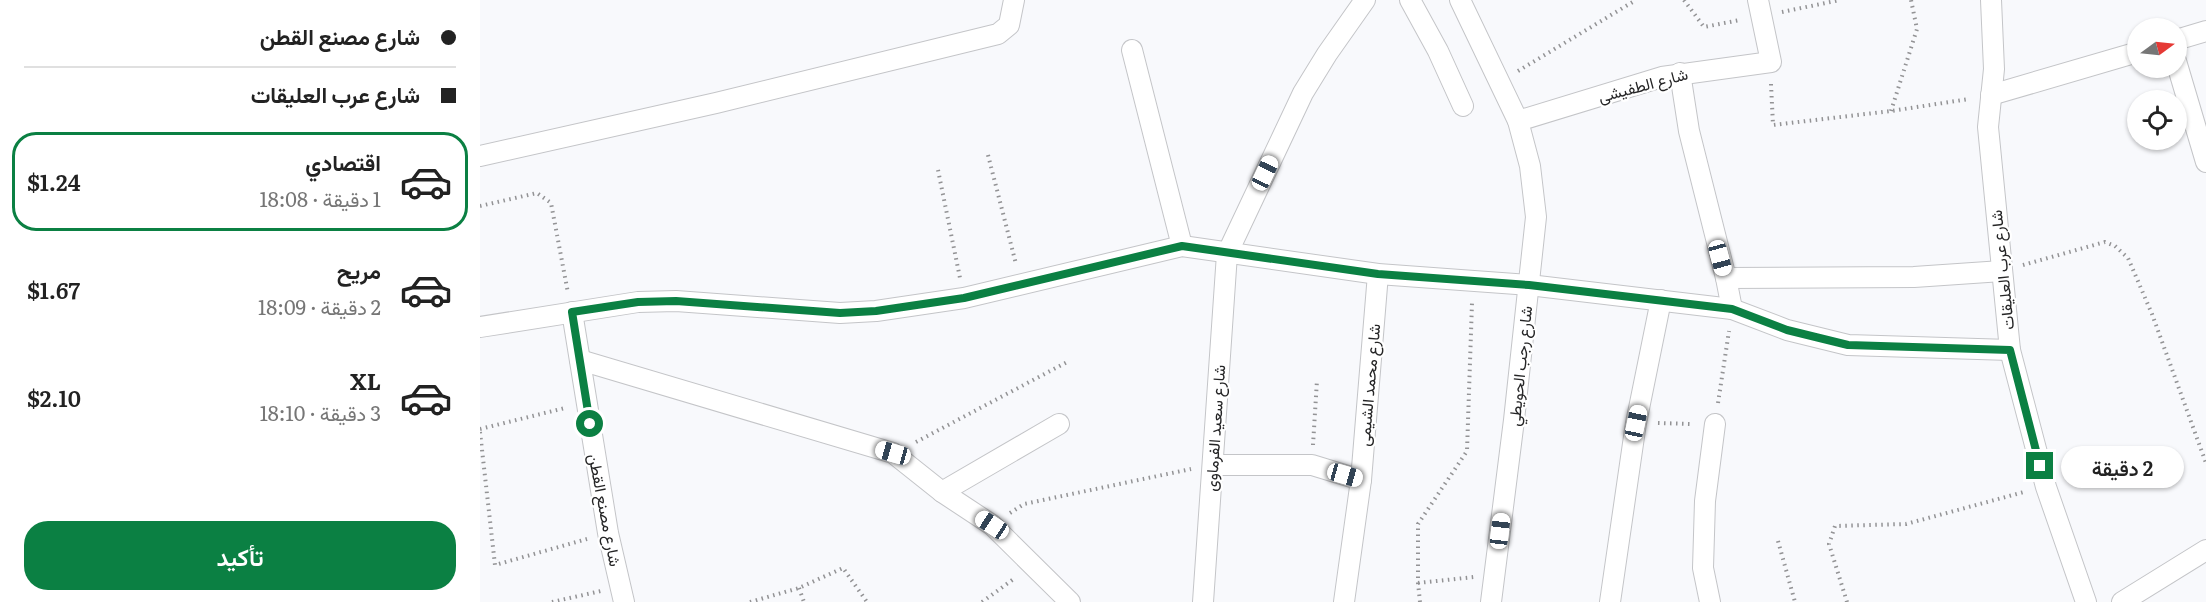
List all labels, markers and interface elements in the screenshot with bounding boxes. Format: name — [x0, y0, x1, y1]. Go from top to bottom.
north arrow — [2127, 18, 2187, 78]
map controls — [2127, 18, 2187, 150]
text: شارع مصنع القطن — [260, 19, 420, 52]
street label: شارع الطفيشى — [1595, 61, 1691, 109]
text: شارع عرب العليقات — [251, 77, 420, 110]
button: locate — [2127, 90, 2187, 150]
text: اقتصادي — [305, 145, 381, 178]
car — [1249, 153, 1281, 193]
icon: car — [399, 155, 453, 209]
text: $1.24 — [27, 165, 80, 198]
text: 1 دقيقة · 18:08 — [260, 183, 381, 213]
street label: شارع عرب العليقات — [1983, 209, 2020, 331]
car — [1707, 238, 1733, 278]
text: مريح — [337, 253, 381, 286]
icon: car — [399, 263, 453, 317]
text: $1.67 — [27, 273, 80, 306]
text: 2 دقيقة · 18:09 — [258, 291, 381, 321]
street label: شارع رجب الحويطي — [1501, 305, 1540, 428]
street label: شارع محمد الشيمى — [1351, 323, 1386, 447]
text: XL — [350, 364, 381, 397]
street label: شارع سعيد الفرماوى — [1198, 364, 1231, 492]
icon: car — [399, 371, 453, 425]
text: $2.10 — [27, 381, 81, 414]
text: 3 دقيقة · 18:10 — [260, 397, 381, 427]
car — [1623, 404, 1649, 442]
route start — [576, 410, 603, 437]
car — [873, 439, 913, 467]
callout: 2 دقيقة — [2061, 445, 2184, 487]
street label: شارع مصنع القطن — [582, 451, 629, 568]
route end — [2026, 452, 2053, 479]
text: 2 دقيقة — [2092, 452, 2153, 482]
car — [1325, 461, 1365, 489]
car — [972, 508, 1012, 542]
car — [1489, 512, 1511, 550]
button: تأكيد — [24, 521, 456, 590]

